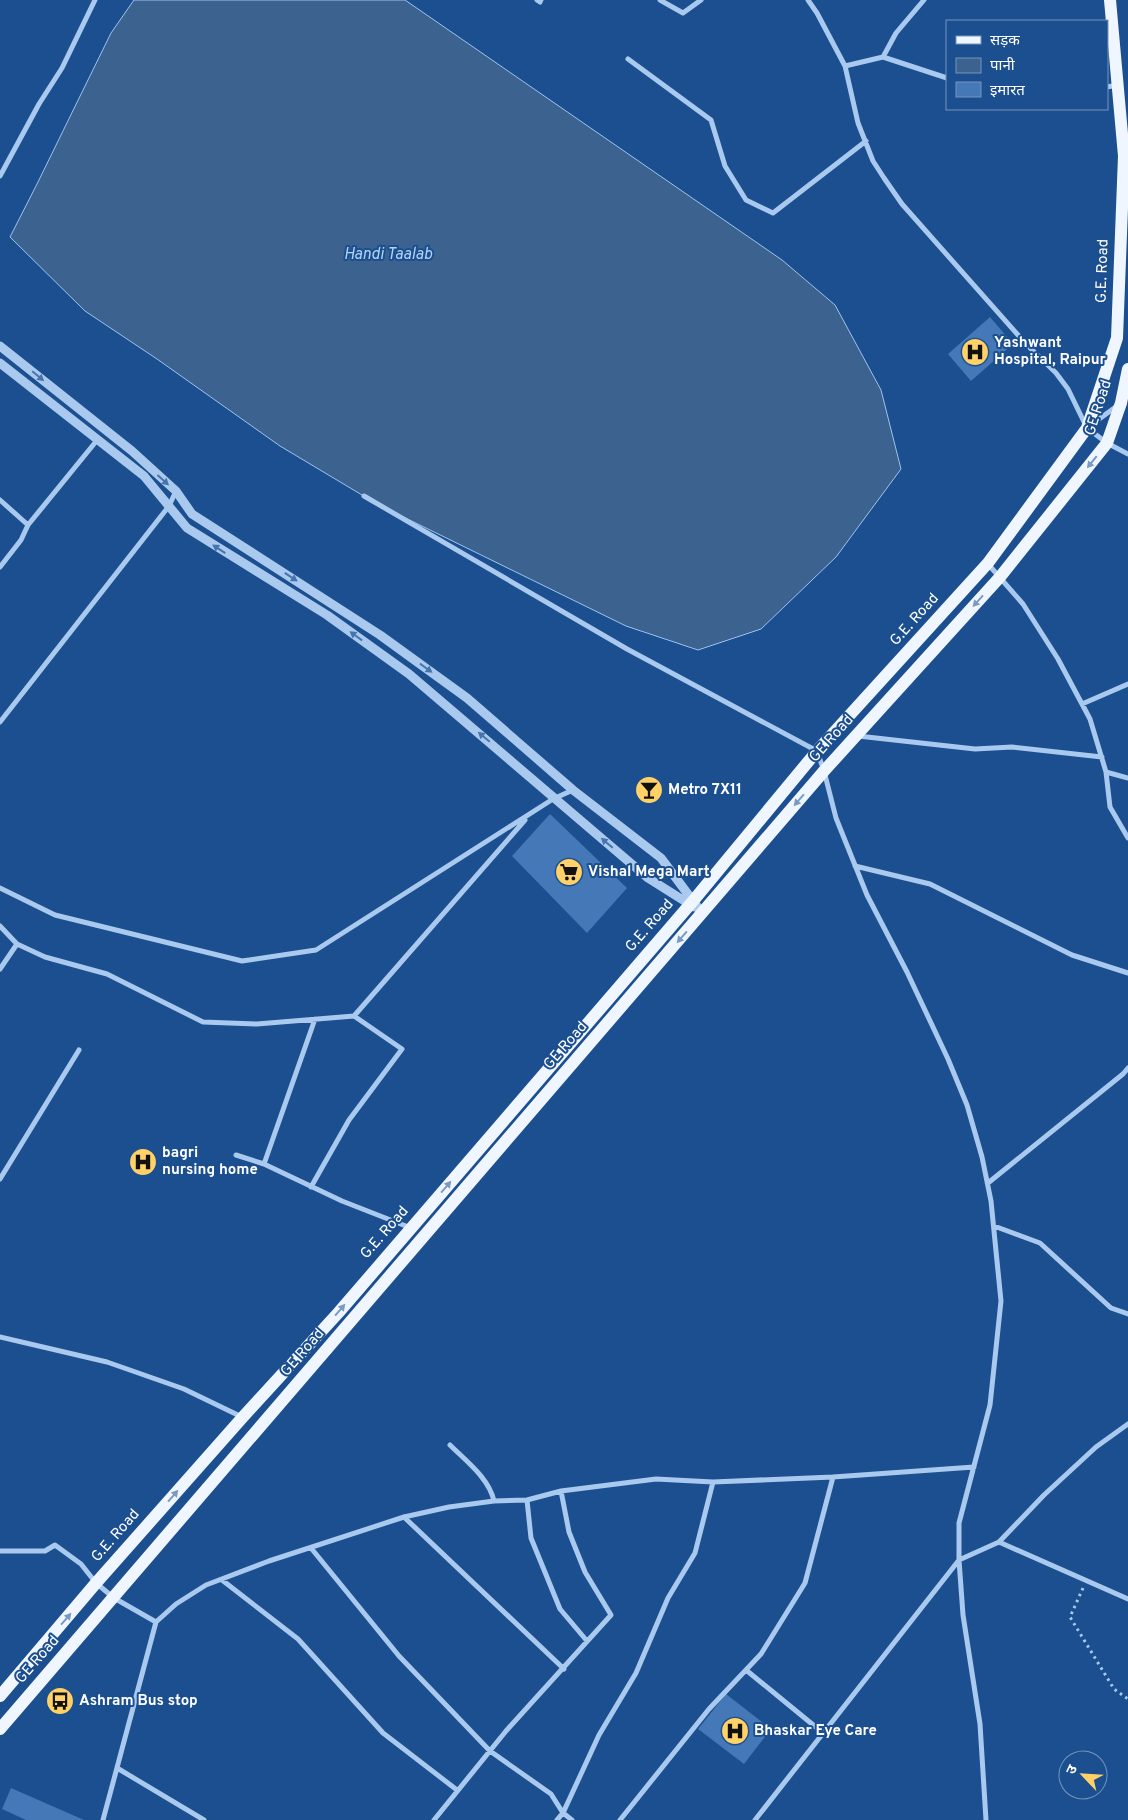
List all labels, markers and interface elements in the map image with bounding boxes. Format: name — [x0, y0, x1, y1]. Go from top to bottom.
legend — [946, 20, 1108, 110]
text: सड़क — [990, 32, 1020, 51]
text: पानी — [990, 57, 1016, 76]
text: इमारत — [990, 82, 1025, 101]
street label: G.E. Road — [1092, 239, 1114, 303]
water label: Handi Taalab — [344, 245, 433, 265]
place label: Yashwant Hospital, Raipur — [994, 334, 1107, 370]
hospital icon: Yashwant Hospital, Raipur — [960, 337, 990, 367]
one-way arrow — [31, 371, 44, 382]
street label: GE Road — [1081, 378, 1117, 438]
one-way arrow — [1086, 455, 1097, 468]
one-way arrow — [157, 474, 169, 486]
one-way arrow — [213, 544, 226, 554]
one-way arrow — [285, 572, 298, 582]
street label: G.E. Road — [886, 590, 944, 650]
one-way arrow — [972, 595, 984, 607]
one-way arrow — [349, 631, 363, 641]
one-way arrow — [419, 663, 433, 673]
street label: GE Road — [806, 711, 858, 767]
one-way arrow — [478, 731, 490, 743]
bar icon: Metro 7X11 — [634, 775, 664, 805]
place label: Metro 7X11 — [668, 781, 742, 800]
one-way arrow — [794, 794, 805, 807]
one-way arrow — [600, 838, 613, 849]
supermarket icon: Vishal Mega Mart — [554, 857, 584, 887]
place label: Vishal Mega Mart — [588, 863, 710, 882]
street label: G.E. Road — [622, 895, 678, 957]
one-way arrow — [676, 930, 688, 942]
street label: GE Road — [540, 1018, 592, 1074]
place label: bagri nursing home — [162, 1144, 258, 1180]
hospital icon: bagri nursing home — [128, 1147, 158, 1177]
one-way arrow — [440, 1182, 452, 1194]
street label: G.E. Road — [357, 1202, 413, 1264]
one-way arrow — [334, 1305, 346, 1317]
street label: GE Road — [277, 1325, 329, 1381]
one-way arrow — [167, 1491, 179, 1503]
street label: G.E. Road — [88, 1505, 144, 1567]
one-way arrow — [60, 1612, 71, 1625]
street label: GE Road — [12, 1632, 64, 1688]
bus stop icon: Ashram Bus stop — [45, 1686, 75, 1716]
place label: Ashram Bus stop — [79, 1692, 198, 1711]
hospital icon: Bhaskar Eye Care — [720, 1716, 750, 1746]
place label: Bhaskar Eye Care — [754, 1722, 877, 1741]
north arrow — [1058, 1750, 1108, 1800]
text: उ — [1063, 1762, 1082, 1777]

